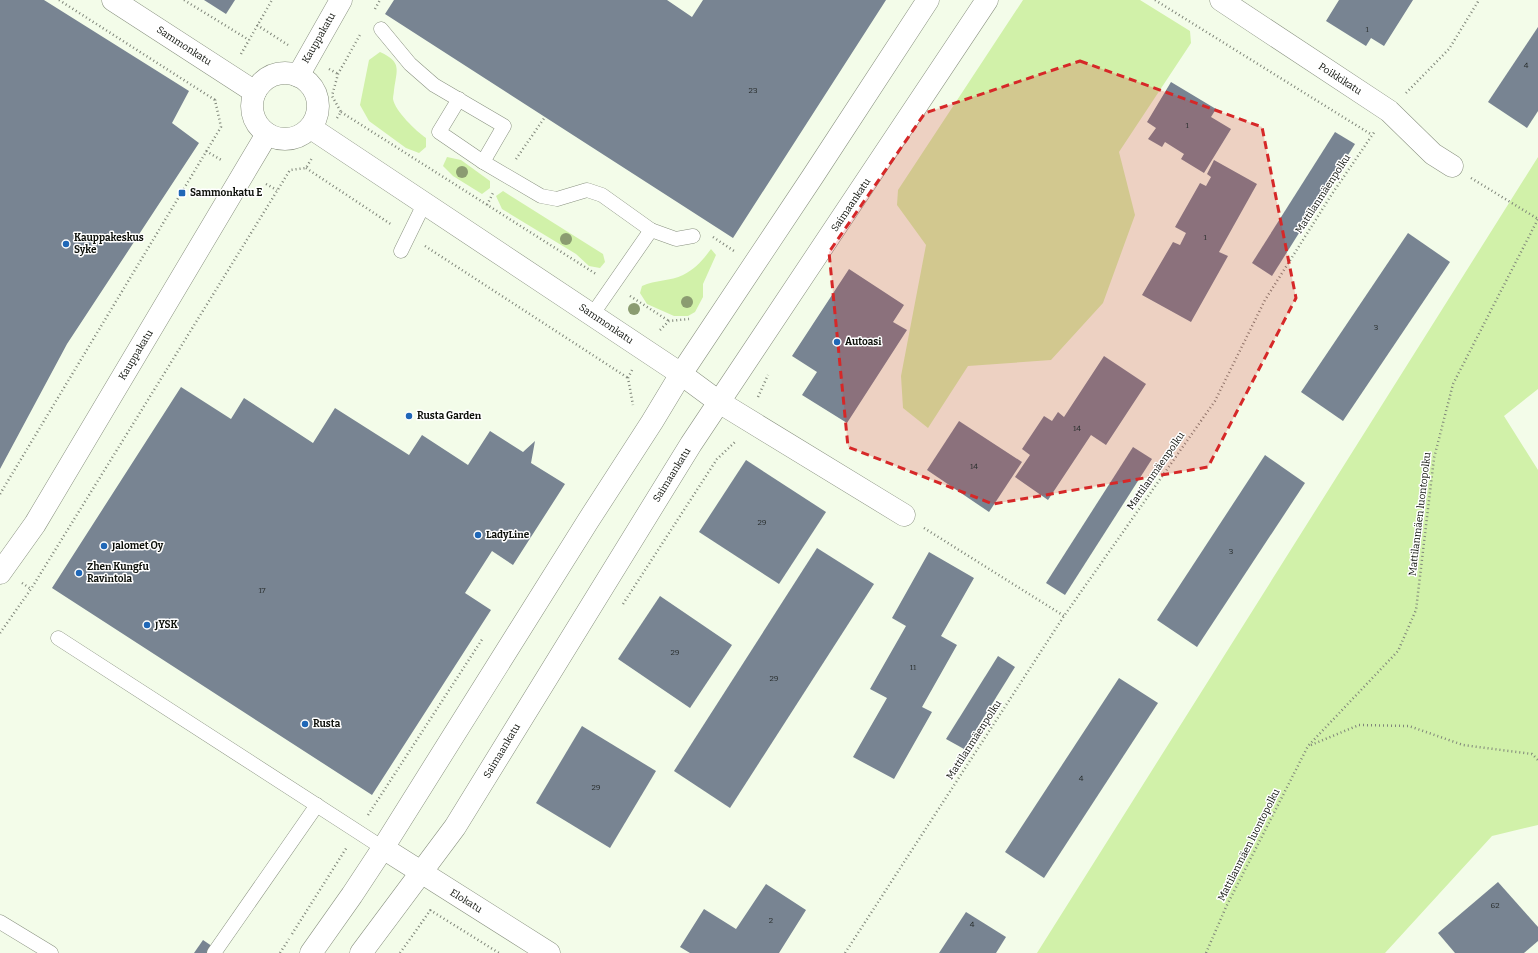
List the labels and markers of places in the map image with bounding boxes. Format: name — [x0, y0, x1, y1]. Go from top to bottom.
place label: Sammonkatu E — [190, 187, 262, 199]
marker: Sammonkatu E — [177, 188, 187, 198]
place label: Kauppakeskus Syke — [74, 232, 144, 256]
marker: Kauppakeskus Syke — [61, 239, 71, 249]
place label: Autoasi — [845, 336, 882, 348]
marker: Autoasi — [832, 337, 842, 347]
place label: Rusta Garden — [417, 410, 482, 422]
marker: Rusta Garden — [404, 411, 414, 421]
place label: LadyLine — [486, 529, 530, 541]
marker: LadyLine — [473, 530, 483, 540]
place label: Jalomet Oy — [111, 540, 164, 552]
marker: Jalomet Oy — [99, 541, 109, 551]
place label: Zhen Kungfu Ravintola — [87, 561, 149, 585]
marker: Zhen Kungfu Ravintola — [74, 568, 84, 578]
place label: JYSK — [154, 619, 178, 631]
marker: JYSK — [142, 620, 152, 630]
place label: Rusta — [313, 718, 341, 730]
marker: Rusta — [300, 719, 310, 729]

